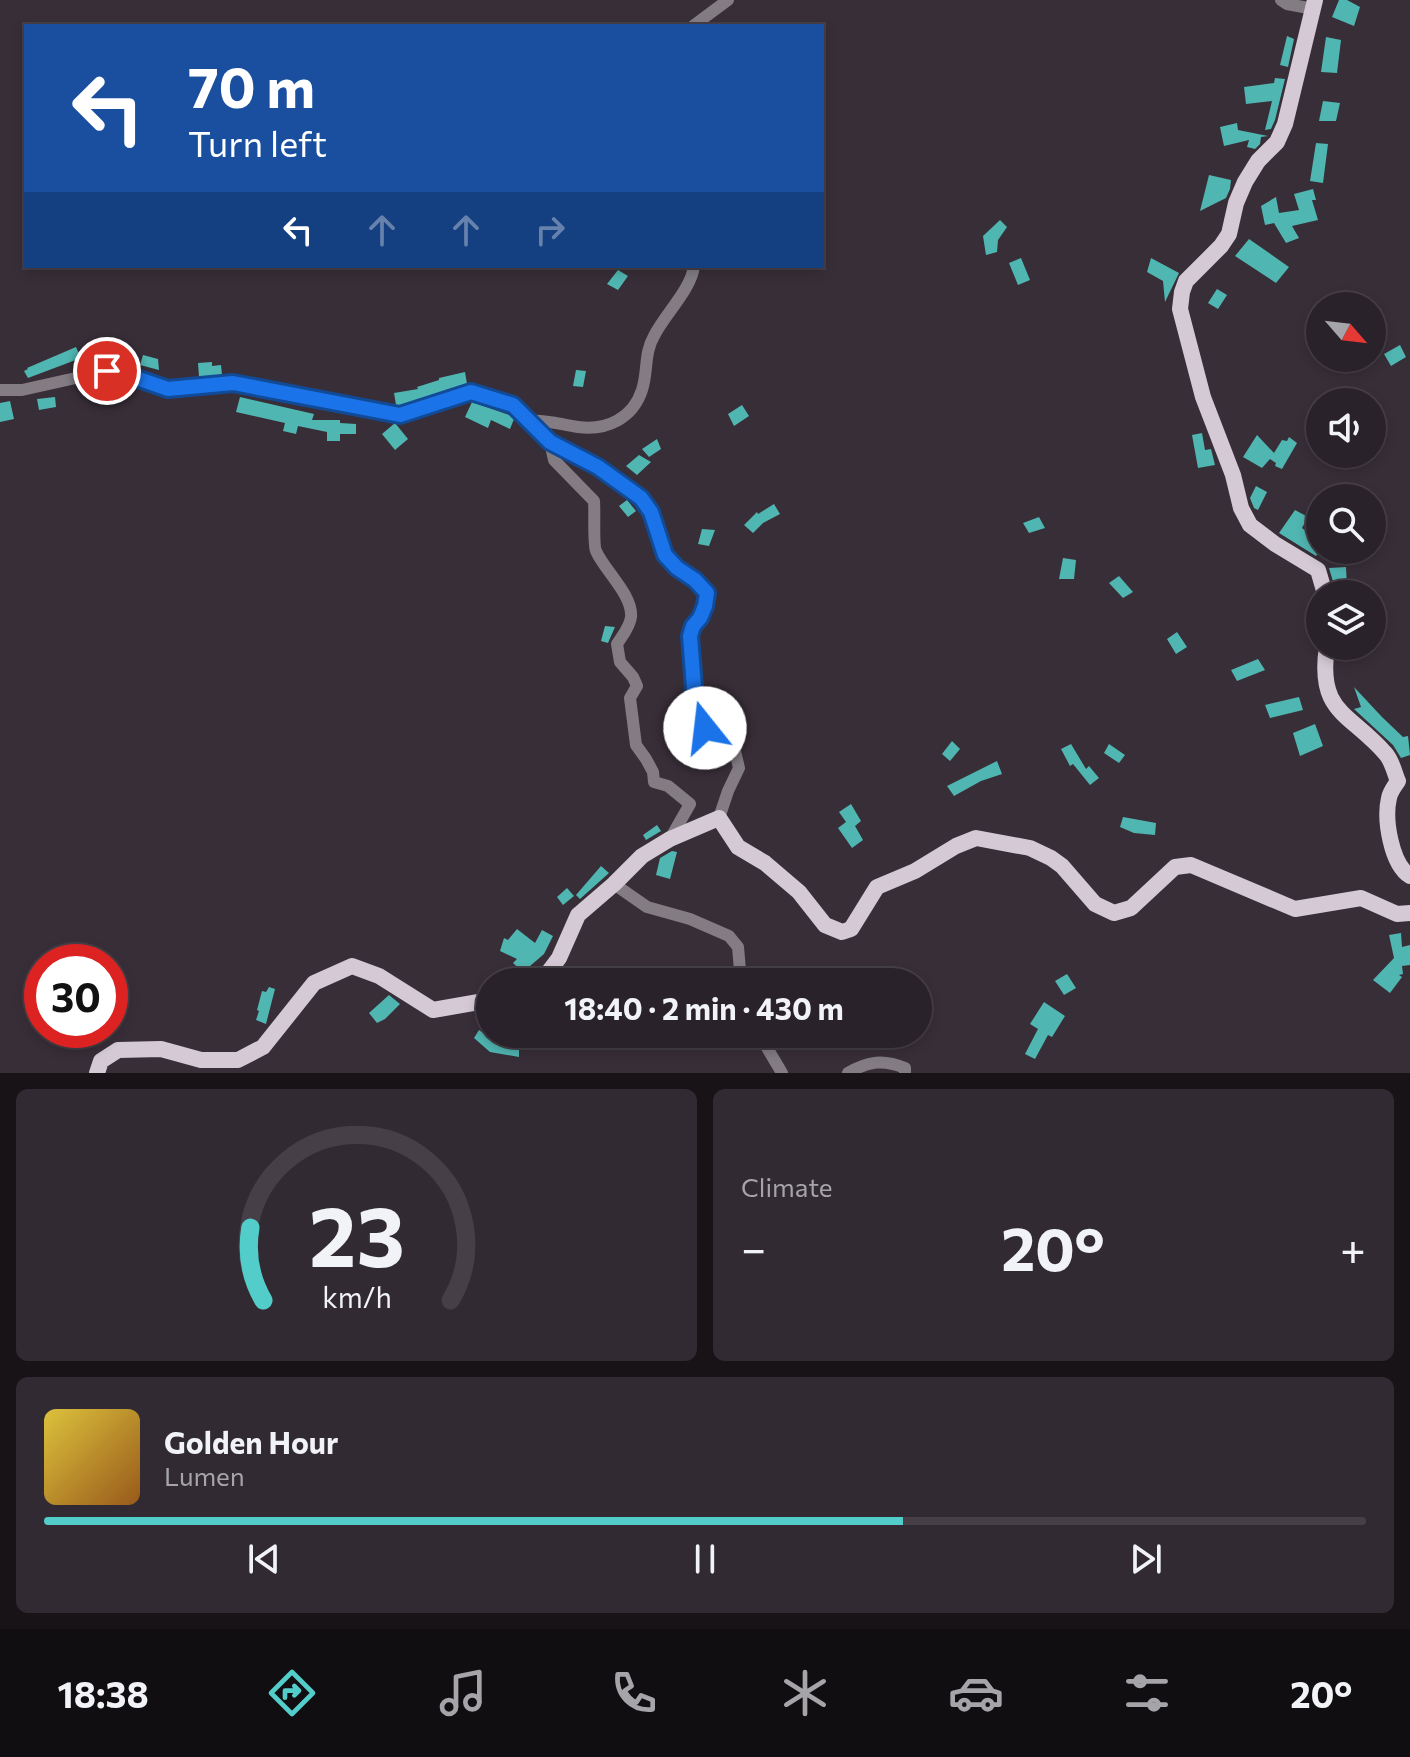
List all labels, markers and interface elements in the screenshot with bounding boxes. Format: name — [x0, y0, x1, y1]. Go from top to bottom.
text: 70 m — [188, 51, 315, 120]
icon: left — [56, 56, 160, 160]
text: Turn left — [188, 120, 327, 164]
icon: left — [276, 208, 320, 252]
icon: ahead — [360, 208, 404, 252]
icon: ahead — [444, 208, 488, 252]
icon: right — [528, 208, 572, 252]
north arrow — [1306, 292, 1386, 372]
map controls — [1306, 292, 1386, 660]
pin — [73, 337, 141, 405]
icon: arrive — [85, 349, 129, 393]
button: sound — [1306, 388, 1386, 468]
button: search — [1306, 484, 1386, 564]
button: layers — [1306, 580, 1386, 660]
position arrow — [663, 686, 747, 770]
speed limit sign: 30 — [24, 944, 128, 1048]
text: 18:40 · 2 min · 430 m — [564, 989, 844, 1026]
text: Climate — [741, 1171, 833, 1202]
text: 23 — [309, 1182, 404, 1284]
text: 20° — [1001, 1210, 1105, 1283]
text: − — [741, 1220, 766, 1274]
text: + — [1340, 1220, 1366, 1274]
text: km/h — [322, 1279, 391, 1314]
text: Golden Hour — [164, 1423, 338, 1460]
text: Lumen — [164, 1460, 245, 1491]
icon: previous — [242, 1537, 286, 1581]
icon: pause — [683, 1537, 727, 1581]
icon: next — [1124, 1537, 1168, 1581]
icon: directions — [264, 1665, 320, 1721]
icon: music — [435, 1665, 491, 1721]
icon: phone — [606, 1665, 662, 1721]
icon: climate — [777, 1665, 833, 1721]
icon: car — [948, 1665, 1004, 1721]
icon: filters — [1119, 1665, 1175, 1721]
text: 18:38 — [58, 1671, 149, 1715]
text: 20° — [1290, 1671, 1352, 1715]

